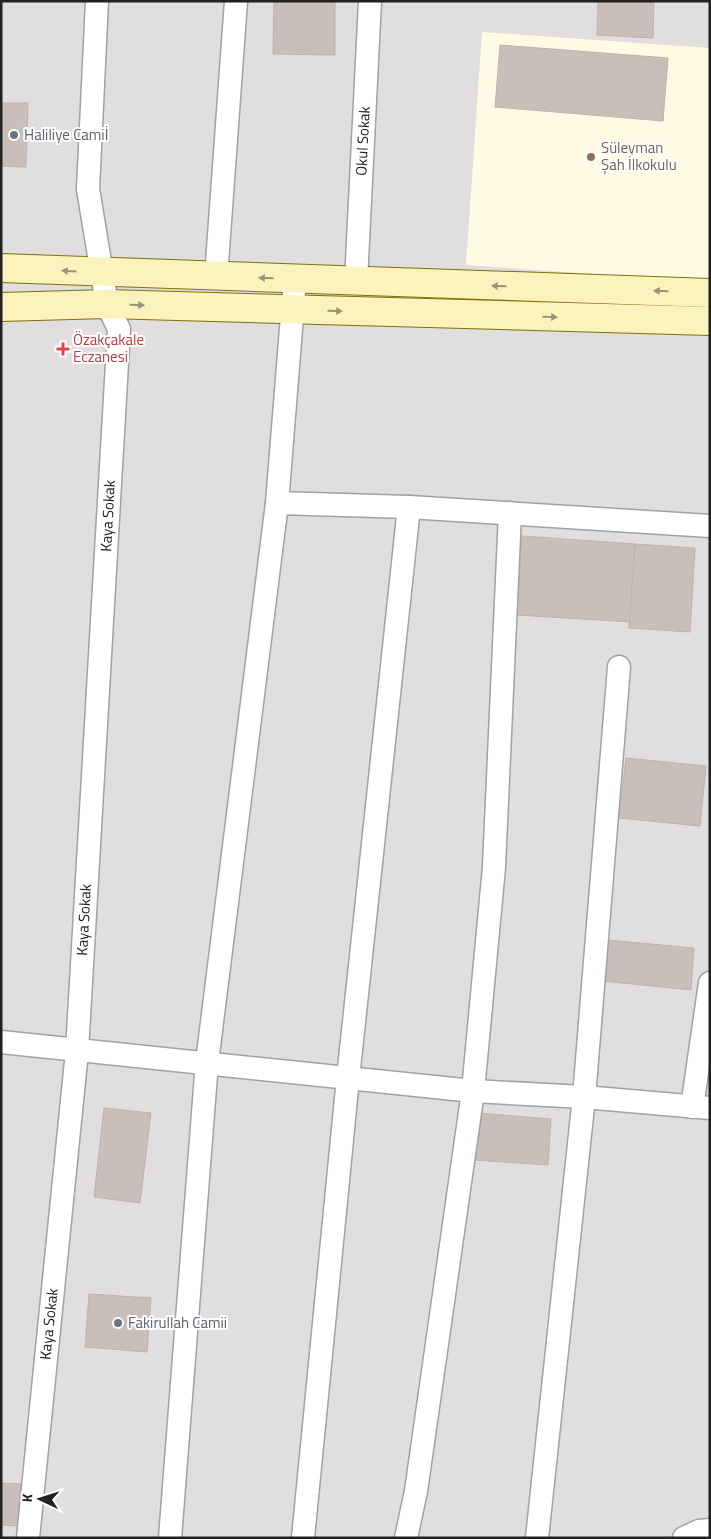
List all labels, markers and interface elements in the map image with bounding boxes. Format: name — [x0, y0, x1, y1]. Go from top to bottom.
street label: Okul Sokak — [349, 106, 376, 176]
place label: Haliliye Camiİ — [24, 123, 108, 146]
marker: Haliliye Camiİ — [8, 129, 20, 141]
place label: Süleyman Şah İlkokulu — [601, 136, 677, 176]
marker: Süleyman Şah İlkokulu — [585, 151, 597, 163]
one-way arrow — [61, 267, 77, 275]
one-way arrow — [258, 274, 274, 282]
one-way arrow — [490, 282, 506, 290]
one-way arrow — [653, 287, 669, 295]
one-way arrow — [130, 302, 146, 310]
one-way arrow — [327, 308, 343, 316]
one-way arrow — [542, 313, 558, 321]
place label: Özakçakale Eczanesi — [73, 328, 144, 368]
marker: Özakçakale Eczanesi — [57, 343, 69, 355]
street label: Kaya Sokak — [94, 480, 121, 552]
street label: Kaya Sokak — [70, 884, 97, 956]
street label: Kaya Sokak — [33, 1287, 64, 1361]
place label: Fakirullah Camii — [128, 1311, 227, 1334]
marker: Fakirullah Camii — [112, 1317, 124, 1329]
north arrow — [15, 1474, 65, 1524]
text: K — [16, 1492, 37, 1503]

